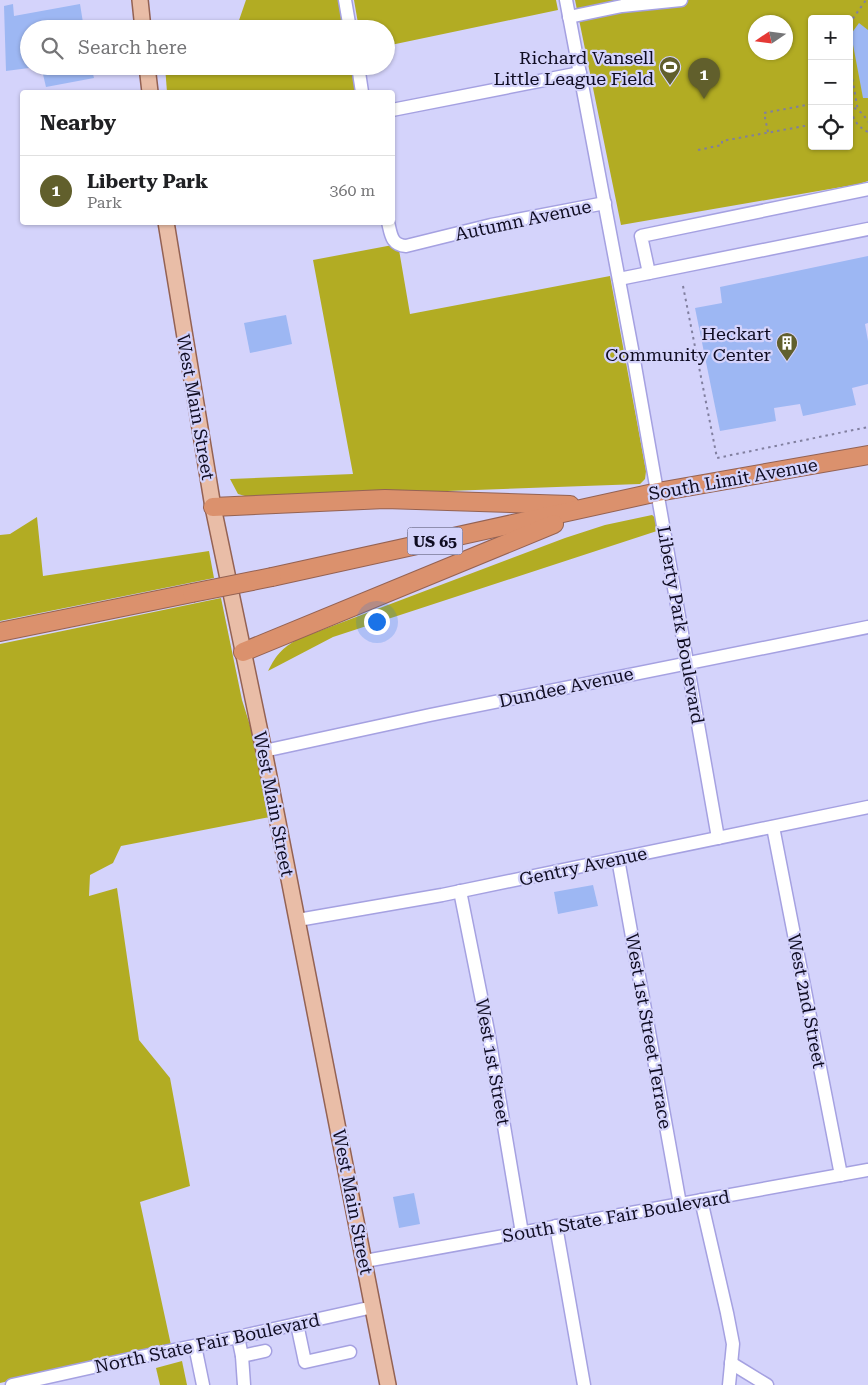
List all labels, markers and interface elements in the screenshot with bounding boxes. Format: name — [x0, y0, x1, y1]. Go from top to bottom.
north arrow — [748, 15, 793, 60]
map controls — [808, 15, 853, 150]
button: + — [808, 15, 853, 60]
search box — [20, 20, 395, 75]
icon: search — [38, 34, 66, 62]
text: Search here — [78, 36, 187, 59]
place label: Richard Vansell Little League Field — [493, 47, 654, 89]
sports icon: Richard Vansell Little League Field — [658, 55, 682, 86]
pin: 1 — [688, 58, 720, 99]
button: − — [808, 60, 853, 105]
button: locate — [808, 105, 853, 150]
text: Nearby — [40, 111, 116, 135]
text: Liberty Park — [87, 170, 208, 193]
text: 1 — [52, 181, 60, 200]
text: 360 m — [329, 181, 375, 200]
text: Park — [87, 193, 122, 212]
street label: Autumn Avenue — [453, 195, 593, 245]
place label: Heckart Community Center — [605, 323, 771, 365]
building icon: Heckart Community Center — [775, 331, 799, 362]
street label: West Main Street — [173, 333, 219, 482]
street label: South Limit Avenue — [647, 454, 819, 504]
street label: Liberty Park Boulevard — [653, 524, 709, 726]
road number: US 65 — [408, 528, 462, 554]
your location — [364, 609, 390, 635]
street label: Dundee Avenue — [497, 662, 635, 712]
street label: West Main Street — [250, 730, 298, 879]
street label: Gentry Avenue — [517, 842, 649, 890]
street label: West 1st Street Terrace — [621, 932, 677, 1131]
street label: West 2nd Street — [784, 932, 830, 1070]
street label: West 1st Street — [471, 997, 515, 1127]
street label: West Main Street — [329, 1128, 377, 1277]
street label: South State Fair Boulevard — [501, 1186, 732, 1246]
street label: North State Fair Boulevard — [92, 1309, 322, 1377]

